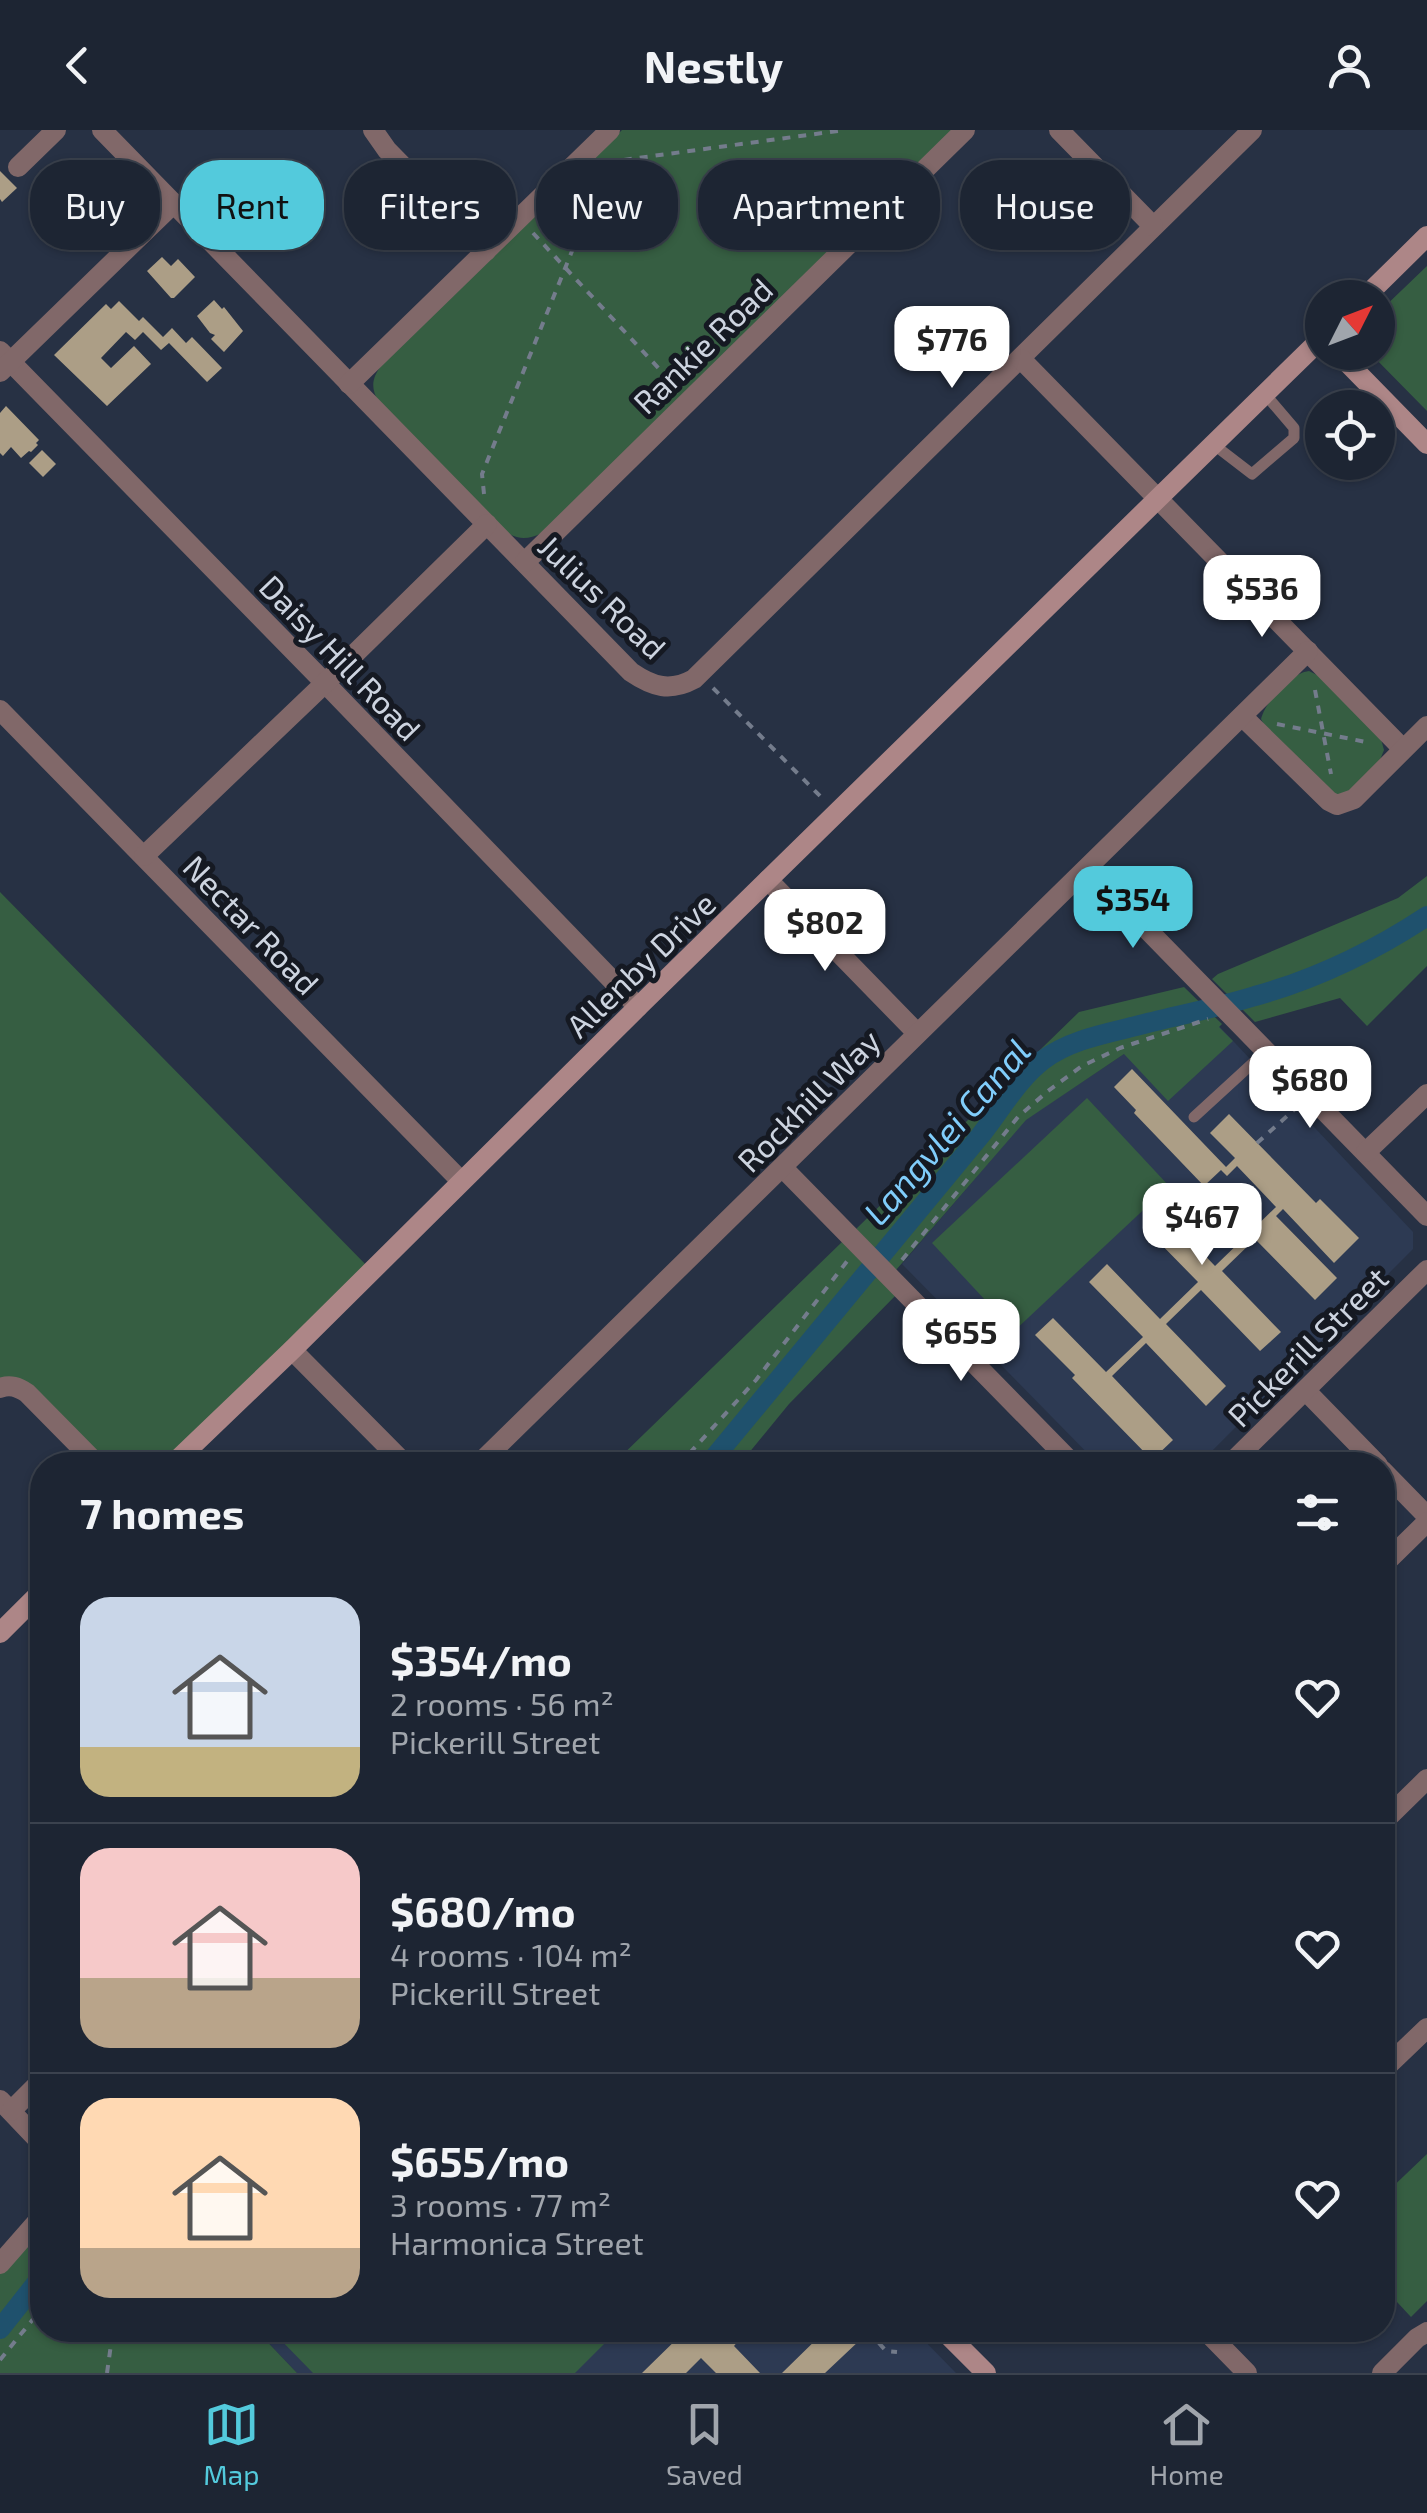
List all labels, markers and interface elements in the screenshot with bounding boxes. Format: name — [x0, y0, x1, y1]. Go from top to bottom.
icon: back — [50, 38, 105, 93]
text: Nestly — [644, 38, 783, 92]
icon: person — [1322, 38, 1377, 93]
chip: Buy — [30, 160, 160, 250]
chip: Rent — [180, 160, 324, 250]
chip: Filters — [344, 160, 516, 250]
chip: New — [536, 160, 678, 250]
chip: Apartment — [698, 160, 940, 250]
chip: House — [960, 160, 1130, 250]
street label: Rankie Road — [625, 269, 779, 421]
north arrow — [1305, 280, 1395, 370]
map controls — [1305, 280, 1395, 480]
pin: $776 — [893, 306, 1011, 391]
text: $776 — [916, 319, 988, 357]
button: locate — [1305, 390, 1395, 480]
street label: Julius Road — [532, 526, 674, 666]
pin: $536 — [1203, 555, 1321, 640]
street label: Daisy Hill Road — [253, 567, 429, 747]
text: $536 — [1225, 568, 1299, 606]
street label: Nectar Road — [176, 847, 328, 1001]
pin: $354 — [1074, 866, 1192, 951]
text: $354 — [1096, 879, 1170, 917]
street label: Allenby Drive — [558, 884, 722, 1044]
pin: $802 — [766, 889, 884, 974]
text: $802 — [786, 902, 864, 940]
street label: Rockhill Way — [729, 1021, 887, 1179]
water label: Langvlei Canal — [854, 1029, 1038, 1233]
pin: $680 — [1251, 1046, 1369, 1131]
text: $680 — [1271, 1059, 1349, 1097]
pin: $467 — [1143, 1183, 1261, 1268]
text: $467 — [1165, 1196, 1239, 1234]
street label: Pickerill Street — [1219, 1258, 1395, 1434]
pin: $655 — [902, 1299, 1020, 1384]
text: $655 — [925, 1312, 997, 1350]
icon: filters — [1290, 1485, 1345, 1540]
text: 7 homes — [80, 1487, 244, 1537]
text: $354/mo — [390, 1634, 572, 1684]
icon: home — [160, 1637, 280, 1757]
icon: heart — [1290, 1670, 1345, 1725]
text: 2 rooms · 56 m² — [390, 1684, 614, 1722]
text: Pickerill Street — [390, 1722, 601, 1760]
text: $680/mo — [390, 1885, 575, 1935]
icon: home — [160, 1888, 280, 2008]
icon: heart — [1290, 1921, 1345, 1976]
text: 4 rooms · 104 m² — [390, 1935, 632, 1973]
text: Pickerill Street — [390, 1973, 601, 2011]
text: $655/mo — [390, 2135, 569, 2185]
icon: home — [160, 2138, 280, 2258]
icon: heart — [1290, 2171, 1345, 2226]
text: 3 rooms · 77 m² — [390, 2185, 611, 2223]
text: Harmonica Street — [390, 2223, 644, 2261]
tab: Map — [203, 2397, 259, 2491]
tab: Saved — [666, 2397, 743, 2491]
tab: Home — [1150, 2397, 1224, 2491]

